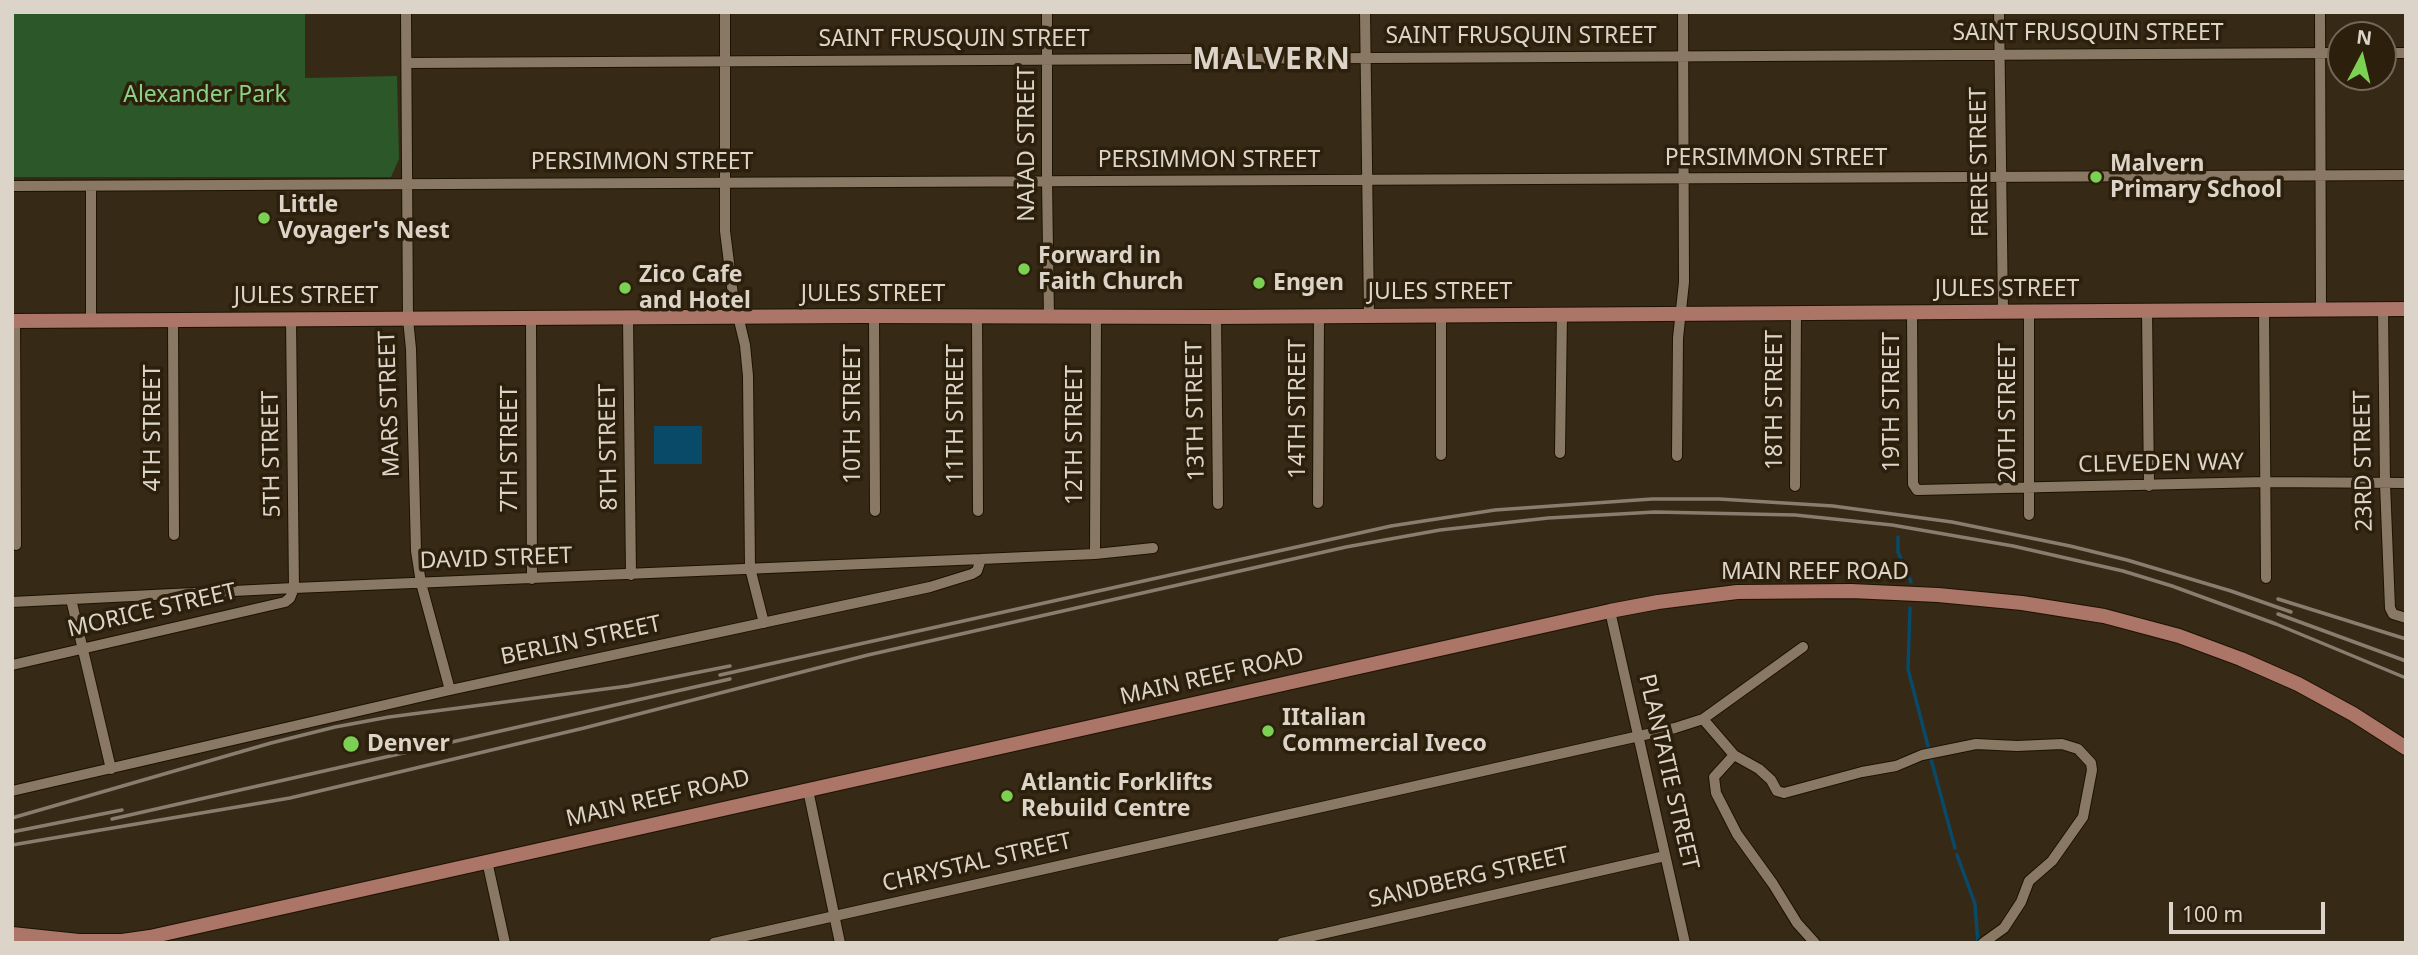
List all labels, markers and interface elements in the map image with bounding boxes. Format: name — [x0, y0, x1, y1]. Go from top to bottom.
street label: SAINT FRUSQUIN STREET — [1952, 19, 2224, 47]
north arrow — [2327, 21, 2397, 91]
street label: SAINT FRUSQUIN STREET — [1385, 22, 1657, 50]
text: N — [2355, 23, 2374, 51]
street label: SAINT FRUSQUIN STREET — [818, 25, 1090, 53]
district label: MALVERN — [1193, 42, 1351, 78]
street label: NAIAD STREET — [1013, 66, 1041, 222]
park label: Alexander Park — [123, 81, 287, 109]
street label: FRERE STREET — [1965, 87, 1995, 237]
street label: PERSIMMON STREET — [1665, 144, 1887, 172]
street label: PERSIMMON STREET — [1098, 146, 1320, 174]
street label: PERSIMMON STREET — [531, 148, 753, 176]
place label: Malvern Primary School — [2110, 150, 2282, 204]
marker: Malvern Primary School — [2088, 169, 2104, 185]
place label: Little Voyager's Nest — [278, 191, 450, 245]
marker: Little Voyager's Nest — [256, 210, 272, 226]
place label: Forward in Faith Church — [1038, 242, 1183, 296]
place label: Zico Cafe and Hotel — [639, 261, 751, 315]
marker: Forward in Faith Church — [1016, 261, 1032, 277]
place label: Engen — [1273, 269, 1344, 297]
marker: Engen — [1251, 275, 1267, 291]
street label: JULES STREET — [1935, 275, 2079, 303]
street label: JULES STREET — [1368, 278, 1512, 306]
marker: Zico Cafe and Hotel — [617, 280, 633, 296]
street label: JULES STREET — [801, 280, 945, 308]
street label: JULES STREET — [234, 282, 378, 310]
street label: MARS STREET — [374, 330, 406, 478]
street label: 18TH STREET — [1761, 330, 1789, 470]
street label: 19TH STREET — [1878, 332, 1906, 472]
street label: 14TH STREET — [1284, 339, 1312, 479]
street label: 13TH STREET — [1181, 341, 1211, 481]
street label: 20TH STREET — [1994, 343, 2022, 483]
street label: 10TH STREET — [839, 344, 867, 484]
street label: 11TH STREET — [942, 344, 970, 484]
street label: 4TH STREET — [139, 364, 167, 492]
street label: 12TH STREET — [1061, 365, 1089, 505]
street label: 8TH STREET — [594, 383, 624, 511]
street label: 7TH STREET — [496, 385, 524, 513]
street label: 5TH STREET — [257, 390, 287, 518]
street label: 23RD STREET — [2349, 390, 2379, 532]
street label: CLEVEDEN WAY — [2078, 449, 2244, 479]
street label: DAVID STREET — [419, 543, 573, 575]
street label: MAIN REEF ROAD — [1721, 558, 1909, 586]
street label: MORICE STREET — [65, 578, 239, 644]
street label: BERLIN STREET — [498, 611, 664, 671]
street label: MAIN REEF ROAD — [1117, 642, 1307, 712]
street label: PLANTATIE STREET — [1632, 672, 1704, 872]
place label: IItalian Commercial Iveco — [1282, 704, 1487, 758]
marker: IItalian Commercial Iveco — [1260, 723, 1276, 739]
place label: Denver — [367, 730, 450, 758]
marker: Denver — [341, 734, 361, 754]
street label: MAIN REEF ROAD — [563, 764, 753, 834]
place label: Atlantic Forklifts Rebuild Centre — [1021, 769, 1213, 823]
marker: Atlantic Forklifts Rebuild Centre — [999, 788, 1015, 804]
street label: CHRYSTAL STREET — [880, 828, 1074, 898]
street label: SANDBERG STREET — [1366, 842, 1572, 914]
scale bar — [2173, 888, 2329, 932]
text: 100 m — [2182, 900, 2243, 928]

